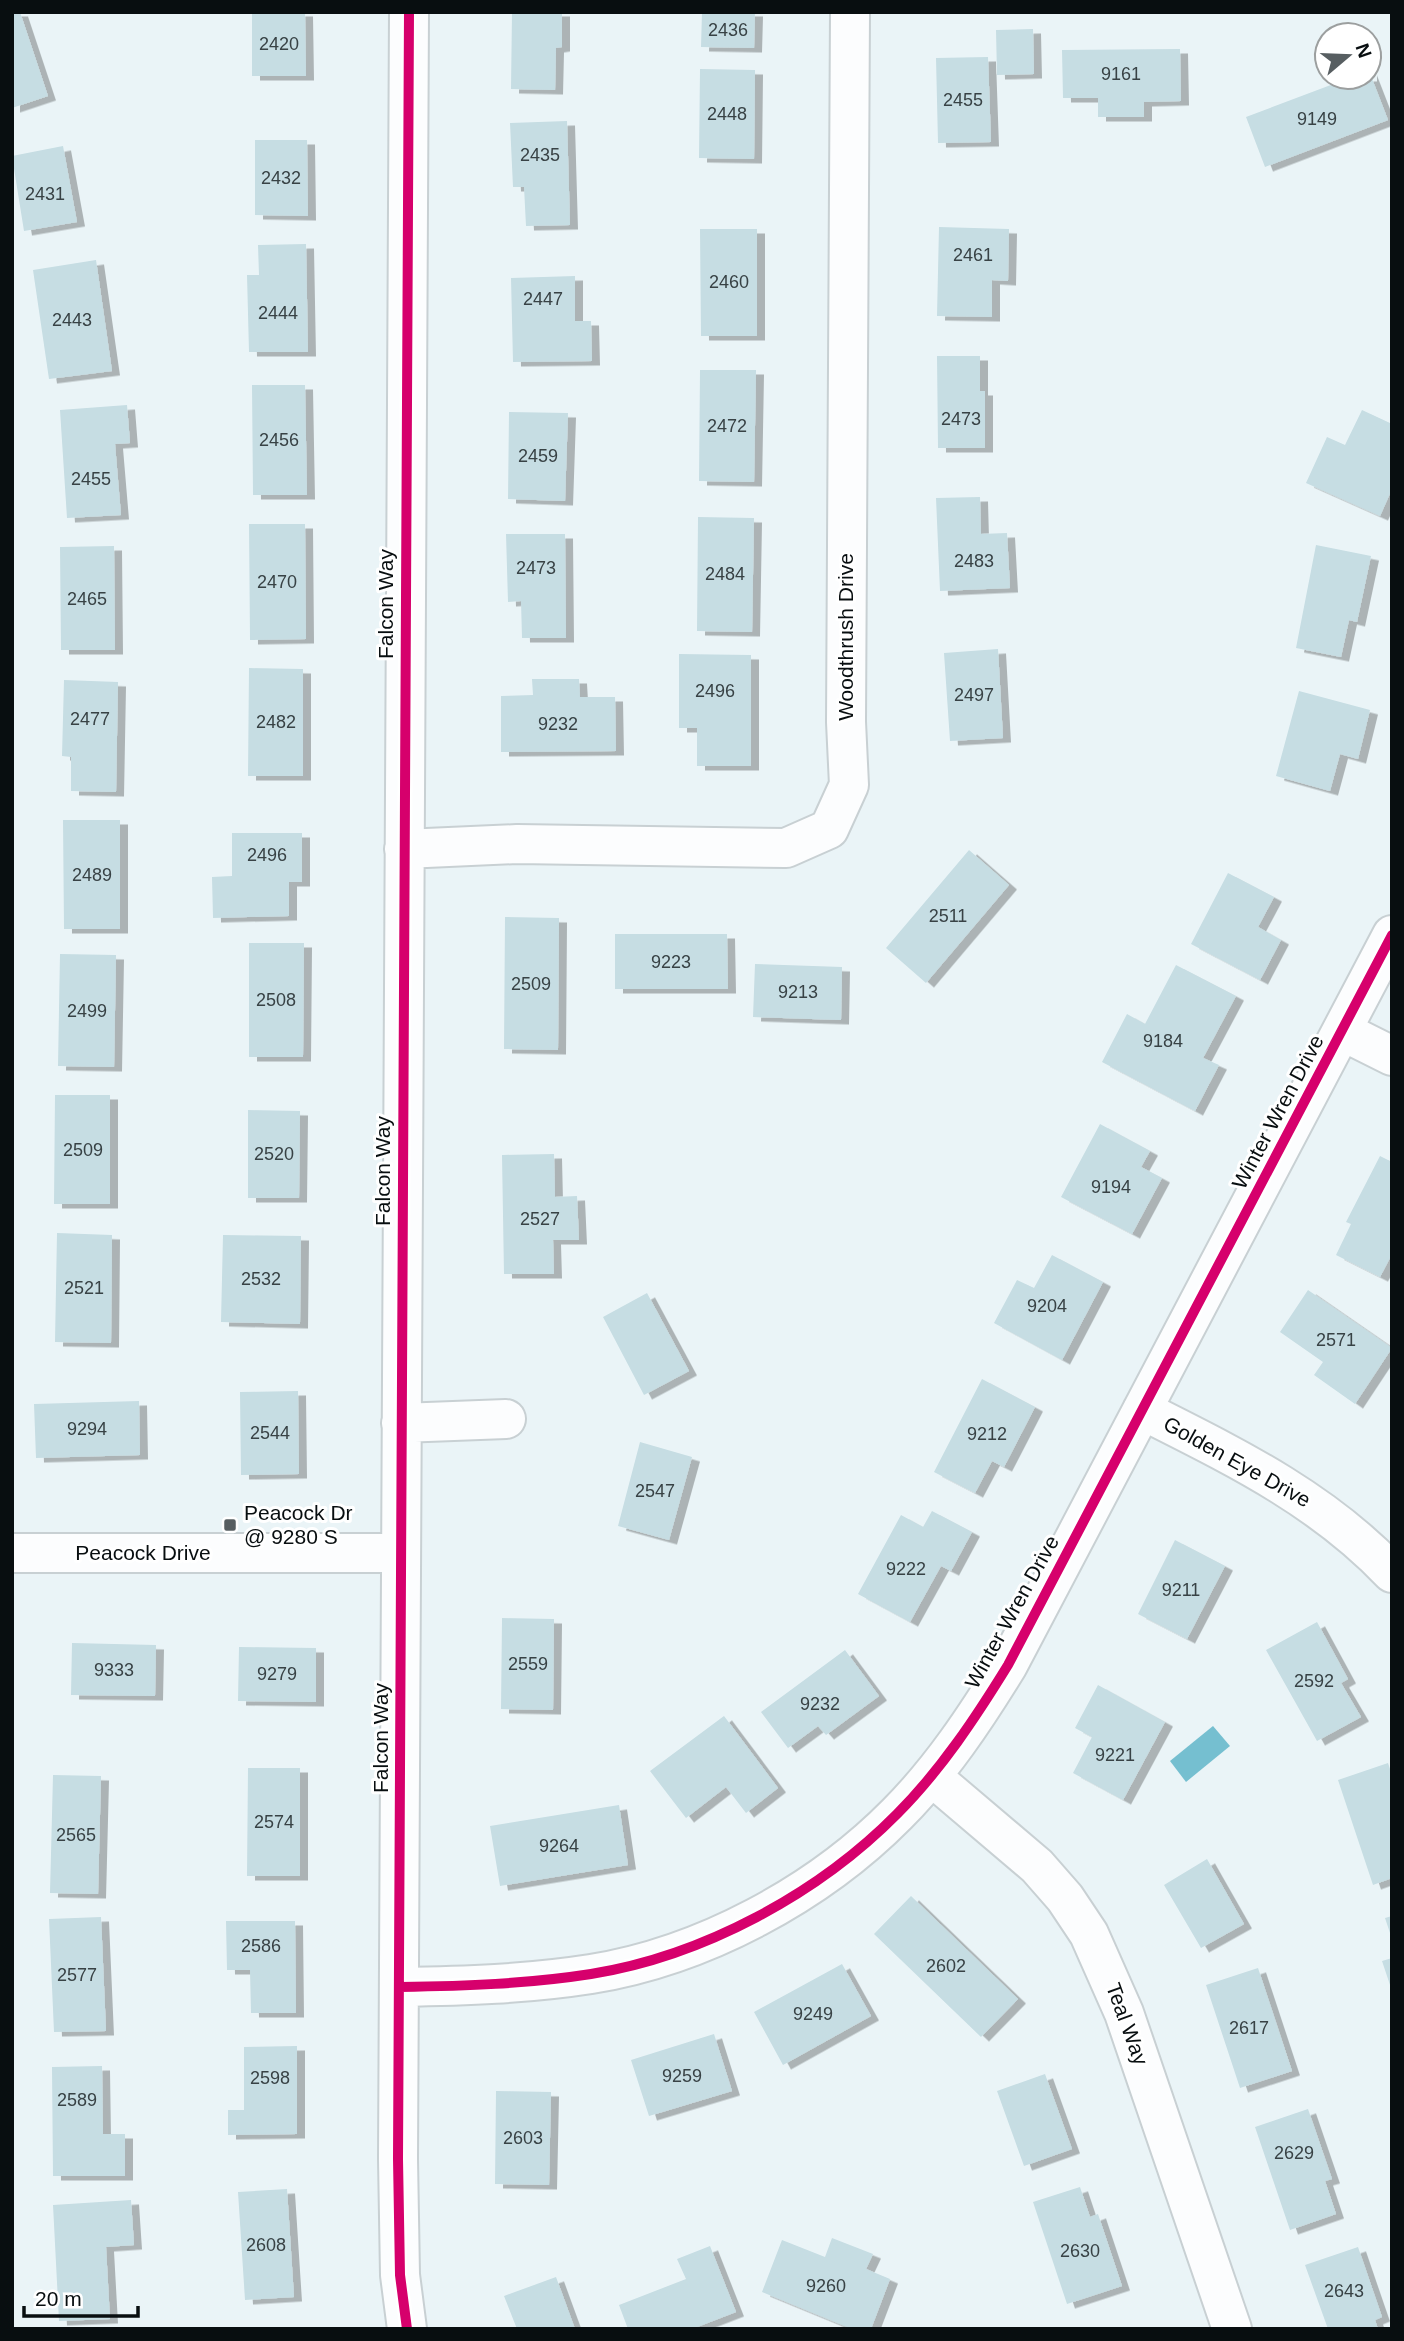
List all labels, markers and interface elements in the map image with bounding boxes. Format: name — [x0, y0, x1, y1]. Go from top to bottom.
house number: 2436 — [708, 20, 748, 40]
north arrow — [1313, 21, 1383, 91]
house number: 2420 — [259, 34, 299, 54]
text: N — [1351, 41, 1376, 61]
house number: 9161 — [1101, 64, 1141, 84]
house number: 2455 — [943, 90, 983, 110]
house number: 2448 — [707, 104, 747, 124]
house number: 9149 — [1297, 109, 1337, 129]
house number: 2435 — [520, 145, 560, 165]
house number: 2432 — [261, 168, 301, 188]
house number: 2431 — [25, 184, 65, 204]
house number: 2461 — [953, 245, 993, 265]
house number: 2460 — [709, 272, 749, 292]
house number: 2447 — [523, 289, 563, 309]
house number: 2444 — [258, 303, 298, 323]
house number: 2443 — [52, 310, 92, 330]
house number: 2473 — [941, 409, 981, 429]
house number: 2472 — [707, 416, 747, 436]
house number: 2456 — [259, 430, 299, 450]
house number: 2459 — [518, 446, 558, 466]
house number: 2455 — [71, 469, 111, 489]
street label: Falcon Way — [374, 548, 397, 659]
house number: 2483 — [954, 551, 994, 571]
street label: Woodthrush Drive — [834, 553, 857, 721]
house number: 2473 — [516, 558, 556, 578]
house number: 2484 — [705, 564, 745, 584]
house number: 2470 — [257, 572, 297, 592]
house number: 2465 — [67, 589, 107, 609]
house number: 2496 — [695, 681, 735, 701]
house number: 2497 — [954, 685, 994, 705]
house number: 2477 — [70, 709, 110, 729]
house number: 2482 — [256, 712, 296, 732]
house number: 9232 — [538, 714, 578, 734]
house number: 2496 — [247, 845, 287, 865]
house number: 2489 — [72, 865, 112, 885]
house number: 2511 — [929, 906, 967, 926]
house number: 9223 — [651, 952, 691, 972]
house number: 2509 — [511, 974, 551, 994]
house number: 9213 — [778, 982, 818, 1002]
house number: 2508 — [256, 990, 296, 1010]
house number: 2499 — [67, 1001, 107, 1021]
house number: 9184 — [1143, 1031, 1183, 1051]
street label: Winter Wren Drive — [1227, 1031, 1328, 1193]
street label: Falcon Way — [371, 1115, 394, 1226]
house number: 2509 — [63, 1140, 103, 1160]
house number: 2520 — [254, 1144, 294, 1164]
house number: 9194 — [1091, 1177, 1131, 1197]
house number: 2527 — [520, 1209, 560, 1229]
house number: 2532 — [241, 1269, 281, 1289]
house number: 2521 — [64, 1278, 104, 1298]
house number: 9204 — [1027, 1296, 1067, 1316]
house number: 2571 — [1316, 1330, 1356, 1350]
street label: Golden Eye Drive — [1160, 1412, 1315, 1512]
house number: 9294 — [67, 1419, 107, 1439]
house number: 2544 — [250, 1423, 290, 1443]
house number: 9212 — [967, 1424, 1007, 1444]
house number: 2547 — [635, 1481, 675, 1501]
place label: Peacock Dr @ 9280 S — [244, 1501, 353, 1548]
marker: Peacock Dr @ 9280 S — [222, 1517, 238, 1533]
street label: Winter Wren Drive — [960, 1531, 1063, 1692]
street label: Peacock Drive — [75, 1541, 211, 1564]
house number: 9222 — [886, 1559, 926, 1579]
house number: 9211 — [1162, 1580, 1200, 1600]
house number: 2559 — [508, 1654, 548, 1674]
house number: 9333 — [94, 1660, 134, 1680]
house number: 9279 — [257, 1664, 297, 1684]
house number: 2592 — [1294, 1671, 1334, 1691]
street label: Falcon Way — [369, 1682, 392, 1793]
house number: 9232 — [800, 1694, 840, 1714]
house number: 9221 — [1095, 1745, 1135, 1765]
house number: 2574 — [254, 1812, 294, 1832]
house number: 2565 — [56, 1825, 96, 1845]
house number: 9264 — [539, 1836, 579, 1856]
house number: 2586 — [241, 1936, 281, 1956]
house number: 2602 — [926, 1956, 966, 1976]
house number: 2577 — [57, 1965, 97, 1985]
street label: Teal Way — [1102, 1980, 1153, 2068]
house number: 9249 — [793, 2004, 833, 2024]
house number: 2617 — [1229, 2018, 1269, 2038]
house number: 9259 — [662, 2066, 702, 2086]
house number: 2598 — [250, 2068, 290, 2088]
house number: 2589 — [57, 2090, 97, 2110]
house number: 2603 — [503, 2128, 543, 2148]
house number: 2629 — [1274, 2143, 1314, 2163]
house number: 2608 — [246, 2235, 286, 2255]
house number: 2630 — [1060, 2241, 1100, 2261]
scale bar — [24, 2274, 138, 2318]
house number: 9260 — [806, 2276, 846, 2296]
house number: 2643 — [1324, 2281, 1364, 2301]
text: 20 m — [35, 2287, 82, 2310]

